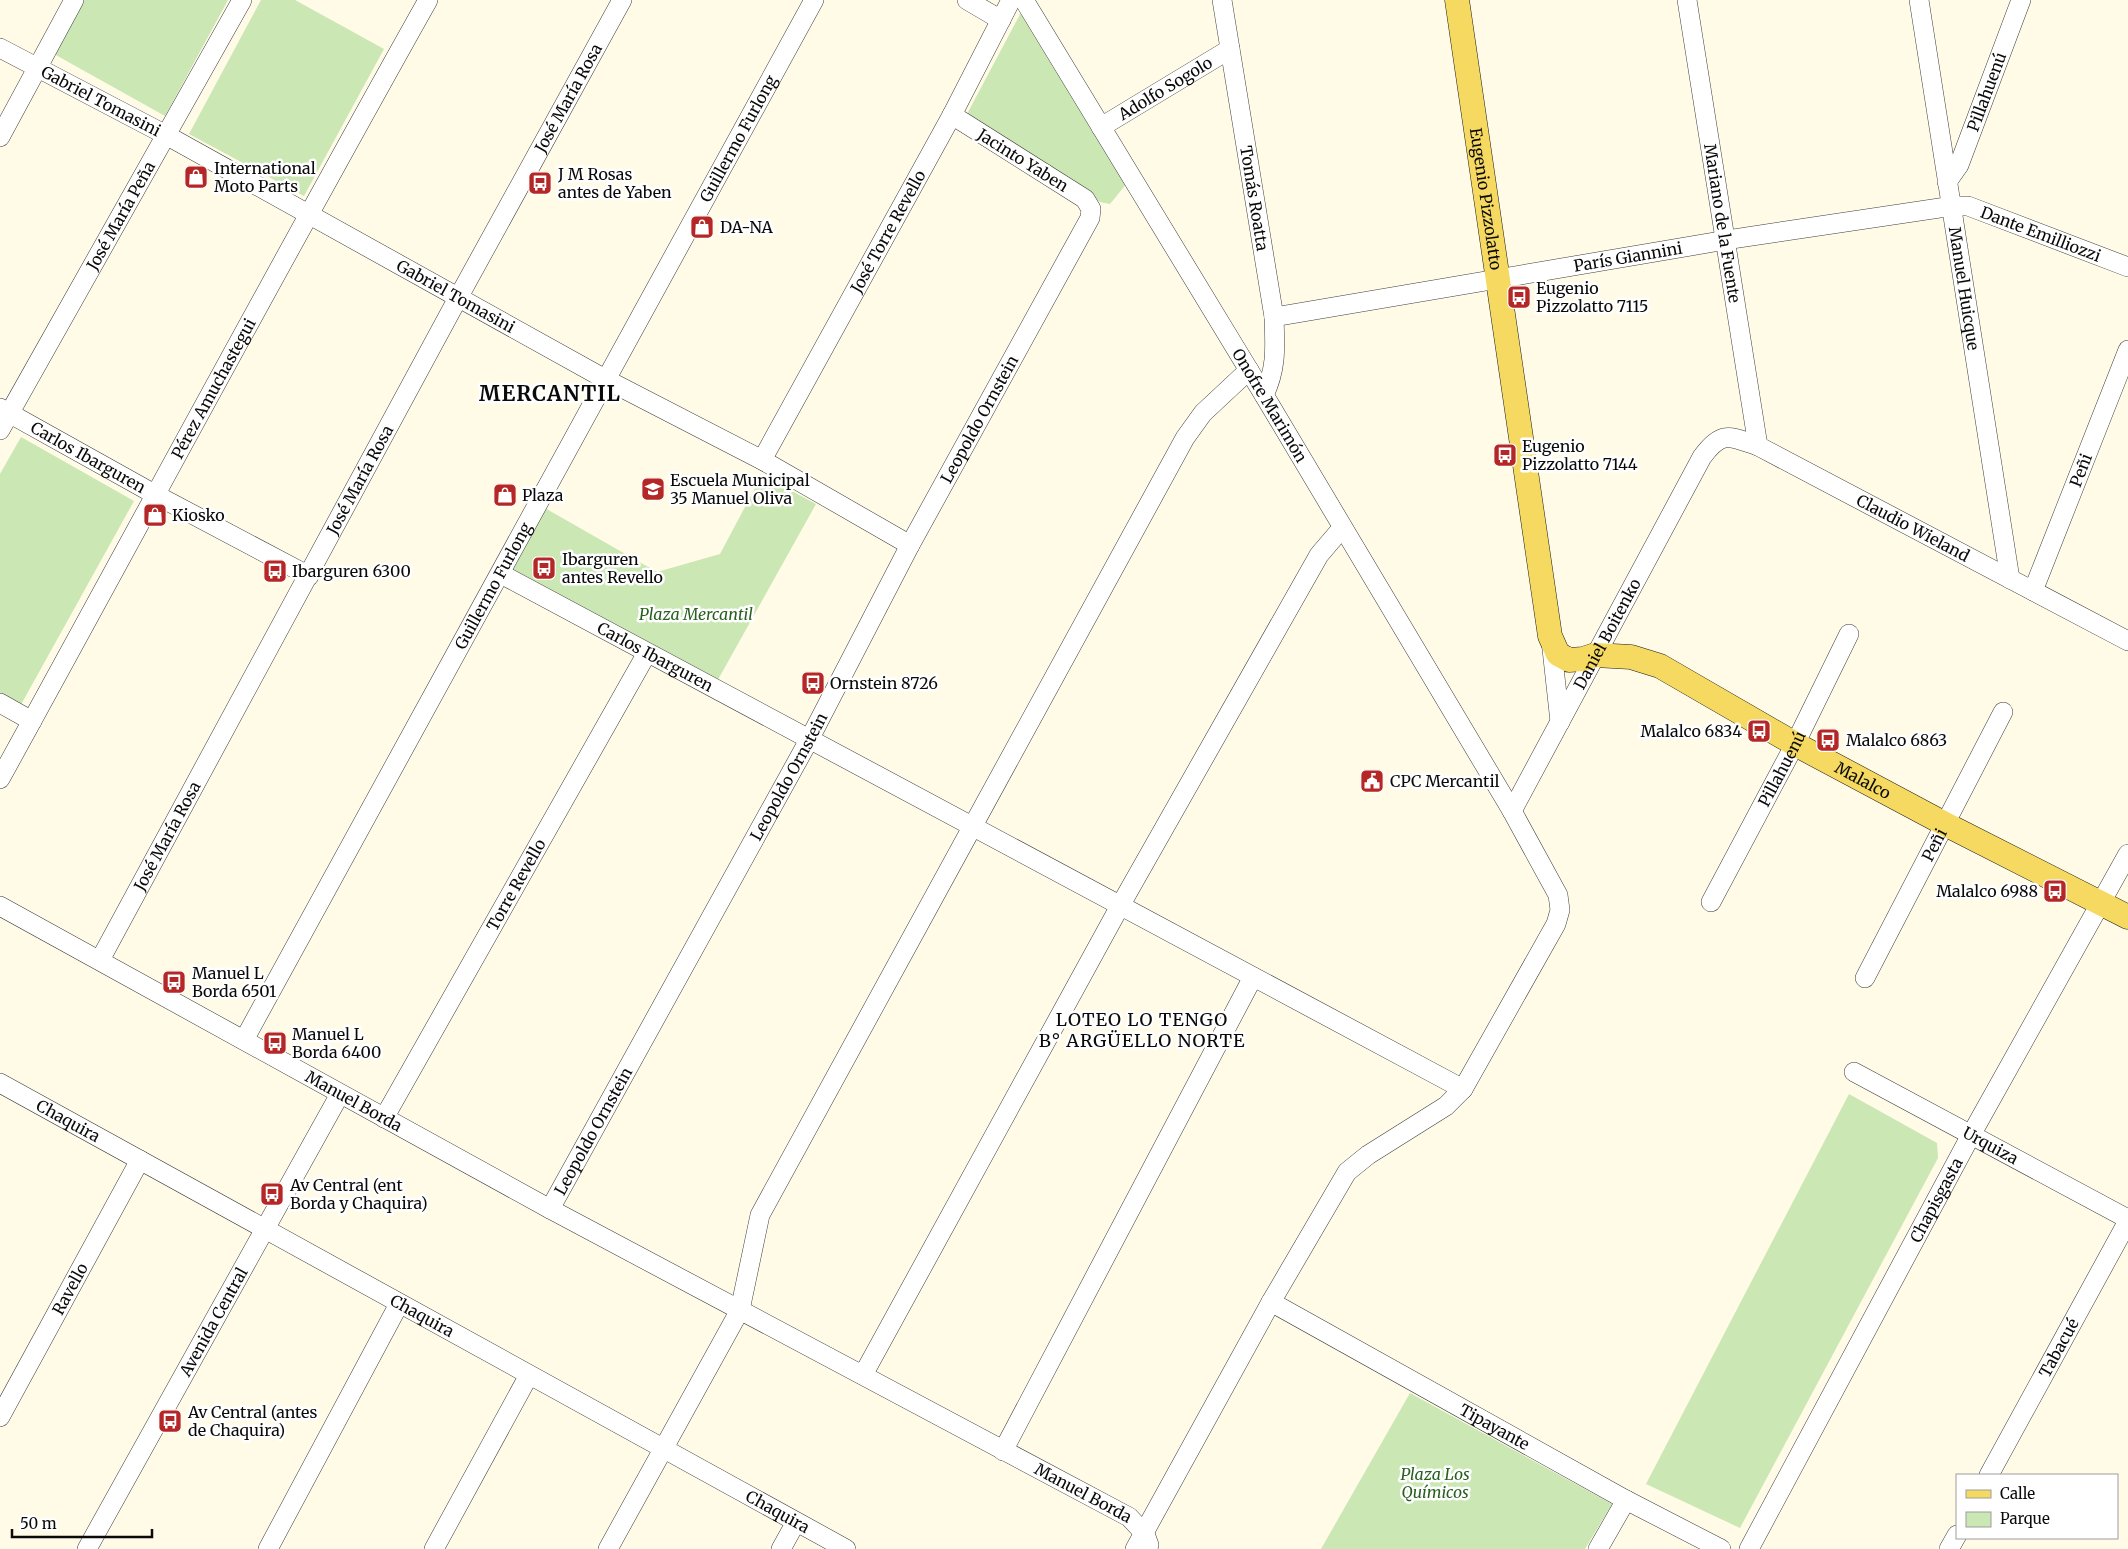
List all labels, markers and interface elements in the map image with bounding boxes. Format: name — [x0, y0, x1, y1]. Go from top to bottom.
street label: José María Rosa — [530, 40, 606, 157]
street label: Pillahuenú — [1963, 50, 2010, 134]
street label: Adolfo Sogolo — [1114, 52, 1216, 125]
street label: Gabriel Tomasini — [38, 61, 164, 140]
street label: Guillermo Furlong — [695, 71, 781, 206]
street label: Jacinto Yaben — [973, 124, 1072, 196]
street label: Eugenio Pizzolatto — [1466, 126, 1506, 271]
street label: Mariano de la Fuente — [1700, 142, 1745, 304]
street label: Tomás Roatta — [1236, 144, 1273, 253]
street label: José María Peña — [82, 157, 159, 274]
place label: International Moto Parts — [214, 158, 316, 196]
shop icon: International Moto Parts — [183, 164, 209, 190]
place label: J M Rosas antes de Yaben — [557, 164, 672, 202]
street label: José Torre Revello — [846, 167, 930, 297]
bus stop icon: J M Rosas antes de Yaben — [527, 170, 553, 196]
street label: Dante Emilliozzi — [1978, 202, 2104, 266]
shop icon: DA-NA — [689, 214, 715, 240]
place label: DA-NA — [720, 217, 774, 237]
street label: Manuel Huicque — [1945, 225, 1984, 352]
street label: París Giannini — [1572, 238, 1684, 276]
street label: Gabriel Tomasini — [393, 255, 518, 337]
place label: Eugenio Pizzolatto 7115 — [1536, 278, 1648, 316]
bus stop icon: Eugenio Pizzolatto 7115 — [1506, 284, 1532, 310]
street label: Pérez Amuchastegui — [167, 315, 260, 462]
street label: Onofre Marimón — [1228, 345, 1312, 466]
street label: Leopoldo Ornstein — [936, 351, 1023, 487]
district label: MERCANTIL — [479, 380, 621, 407]
street label: Carlos Ibarguren — [27, 417, 150, 497]
street label: José María Rosa — [322, 421, 398, 539]
place label: Eugenio Pizzolatto 7144 — [1522, 436, 1638, 474]
bus stop icon: Eugenio Pizzolatto 7144 — [1492, 442, 1518, 468]
street label: Peñi — [2065, 450, 2096, 490]
place label: Escuela Municipal 35 Manuel Oliva — [670, 470, 810, 508]
school or university icon: Escuela Municipal 35 Manuel Oliva — [640, 476, 666, 502]
shop icon: Plaza — [492, 482, 518, 508]
place label: Plaza — [522, 485, 564, 505]
street label: Claudio Wieland — [1853, 490, 1973, 566]
shop icon: Kiosko — [142, 502, 168, 528]
place label: Kiosko — [172, 505, 225, 525]
street label: Guillermo Furlong — [450, 519, 536, 653]
place label: Ibarguren antes Revello — [562, 549, 663, 587]
bus stop icon: Ibarguren antes Revello — [531, 555, 557, 581]
bus stop icon: Ibarguren 6300 — [262, 558, 288, 584]
place label: Ibarguren 6300 — [292, 561, 411, 581]
street label: Daniel Boitenko — [1569, 575, 1645, 693]
park label: Plaza Mercantil — [639, 604, 753, 624]
street label: Carlos Ibarguren — [594, 617, 717, 696]
bus stop icon: Ornstein 8726 — [800, 670, 826, 696]
place label: Ornstein 8726 — [830, 673, 938, 693]
street label: Leopoldo Ornstein — [746, 709, 832, 844]
bus stop icon: Malalco 6834 — [1746, 718, 1772, 744]
place label: Malalco 6834 — [1640, 721, 1742, 741]
bus stop icon: Malalco 6863 — [1815, 727, 1841, 753]
street label: Pillahuenú — [1754, 728, 1810, 810]
place label: Malalco 6863 — [1846, 730, 1947, 750]
street label: Malalco — [1832, 757, 1894, 803]
public building icon: CPC Mercantil — [1359, 768, 1385, 794]
place label: CPC Mercantil — [1390, 771, 1500, 791]
street label: José María Rosa — [129, 778, 205, 895]
street label: Peñi — [1917, 825, 1951, 865]
street label: Torre Revello — [482, 835, 550, 934]
bus stop icon: Malalco 6988 — [2042, 878, 2068, 904]
place label: Malalco 6988 — [1936, 881, 2038, 901]
place label: Manuel L Borda 6501 — [192, 963, 276, 1001]
bus stop icon: Manuel L Borda 6501 — [161, 969, 187, 995]
district label: LOTEO LO TENGO B° ARGÜELLO NORTE — [1039, 1008, 1245, 1052]
place label: Manuel L Borda 6400 — [292, 1024, 381, 1062]
bus stop icon: Manuel L Borda 6400 — [262, 1030, 288, 1056]
street label: Leopoldo Ornstein — [550, 1063, 636, 1198]
street label: Manuel Borda — [302, 1066, 406, 1136]
street label: Chaquira — [33, 1095, 104, 1146]
street label: Urquiza — [1959, 1122, 2022, 1169]
street label: Chapisgasta — [1905, 1154, 1967, 1246]
place label: Av Central (ent Borda y Chaquira) — [289, 1175, 428, 1213]
bus stop icon: Av Central (ent Borda y Chaquira) — [259, 1181, 285, 1207]
street label: Ravello — [48, 1259, 92, 1318]
street label: Avenida Central — [175, 1264, 252, 1381]
street label: Chaquira — [387, 1290, 458, 1341]
street label: Tabacué — [2034, 1315, 2083, 1381]
street label: Tipayante — [1456, 1399, 1533, 1454]
place label: Av Central (antes de Chaquira) — [187, 1402, 318, 1440]
bus stop icon: Av Central (antes de Chaquira) — [157, 1408, 183, 1434]
street label: Manuel Borda — [1031, 1459, 1136, 1527]
park label: Plaza Los Químicos — [1400, 1464, 1470, 1502]
legend — [1956, 1474, 2118, 1539]
text: Calle — [2000, 1484, 2035, 1503]
street label: Chaquira — [742, 1486, 814, 1537]
scale bar — [12, 1506, 152, 1538]
text: Parque — [2000, 1509, 2050, 1528]
text: 50 m — [20, 1514, 57, 1533]

